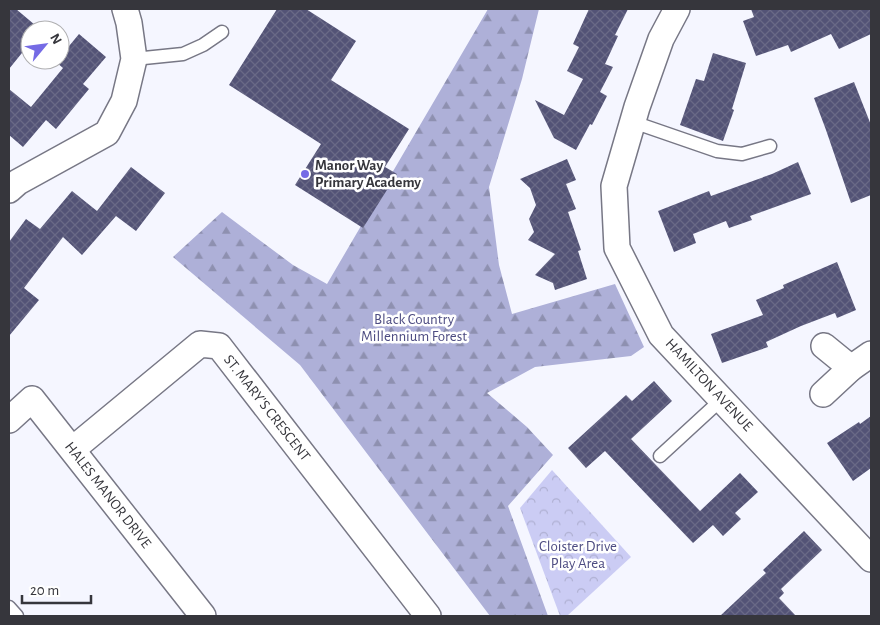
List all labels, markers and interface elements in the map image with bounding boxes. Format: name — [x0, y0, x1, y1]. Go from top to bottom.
north arrow — [20, 20, 70, 70]
text: N — [47, 32, 64, 47]
place label: Manor Way Primary Academy — [315, 158, 421, 190]
marker: Manor Way Primary Academy — [299, 168, 311, 180]
park label: Black Country Millennium Forest — [361, 312, 467, 344]
street label: HAMILTON AVENUE — [663, 336, 755, 434]
street label: ST. MARY'S CRESCENT — [221, 352, 313, 464]
street label: HALES MANOR DRIVE — [62, 439, 154, 551]
park label: Cloister Drive Play Area — [539, 539, 617, 571]
scale bar — [22, 572, 91, 604]
text: 20 m — [30, 583, 59, 598]

